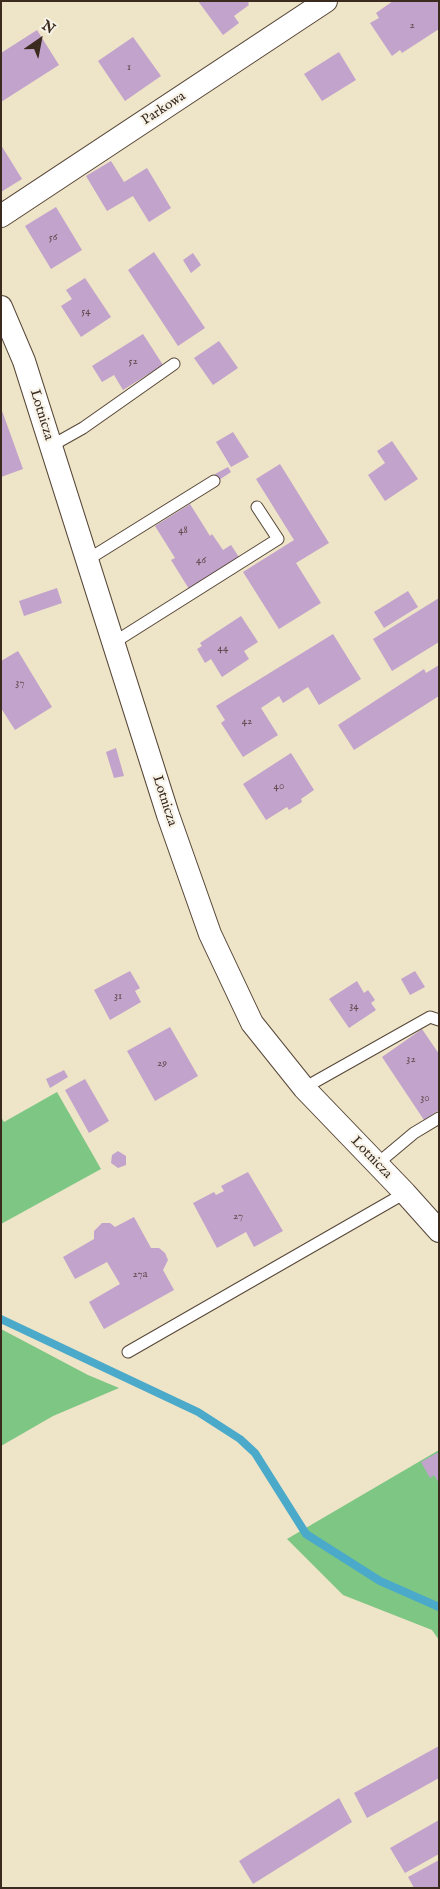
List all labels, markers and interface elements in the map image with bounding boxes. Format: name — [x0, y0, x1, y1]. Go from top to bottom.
north arrow — [15, 15, 65, 65]
text: N — [38, 17, 58, 38]
house number: 2 — [409, 19, 415, 33]
house number: 1 — [127, 61, 131, 75]
street label: Parkowa — [139, 89, 189, 129]
house number: 56 — [49, 231, 57, 245]
house number: 54 — [81, 305, 91, 319]
house number: 52 — [128, 355, 138, 369]
street label: Lotnicza — [25, 388, 57, 442]
house number: 48 — [178, 524, 188, 538]
house number: 46 — [196, 554, 206, 568]
house number: 44 — [218, 642, 228, 656]
house number: 37 — [15, 677, 25, 691]
house number: 42 — [242, 715, 252, 729]
street label: Lotnicza — [148, 774, 180, 828]
house number: 40 — [274, 780, 284, 794]
house number: 31 — [114, 990, 122, 1004]
house number: 34 — [349, 1000, 359, 1014]
house number: 32 — [406, 1053, 416, 1067]
house number: 29 — [157, 1057, 167, 1071]
house number: 30 — [420, 1092, 430, 1106]
street label: Lotnicza — [347, 1133, 395, 1183]
house number: 27 — [233, 1210, 243, 1224]
house number: 27a — [133, 1268, 147, 1282]

